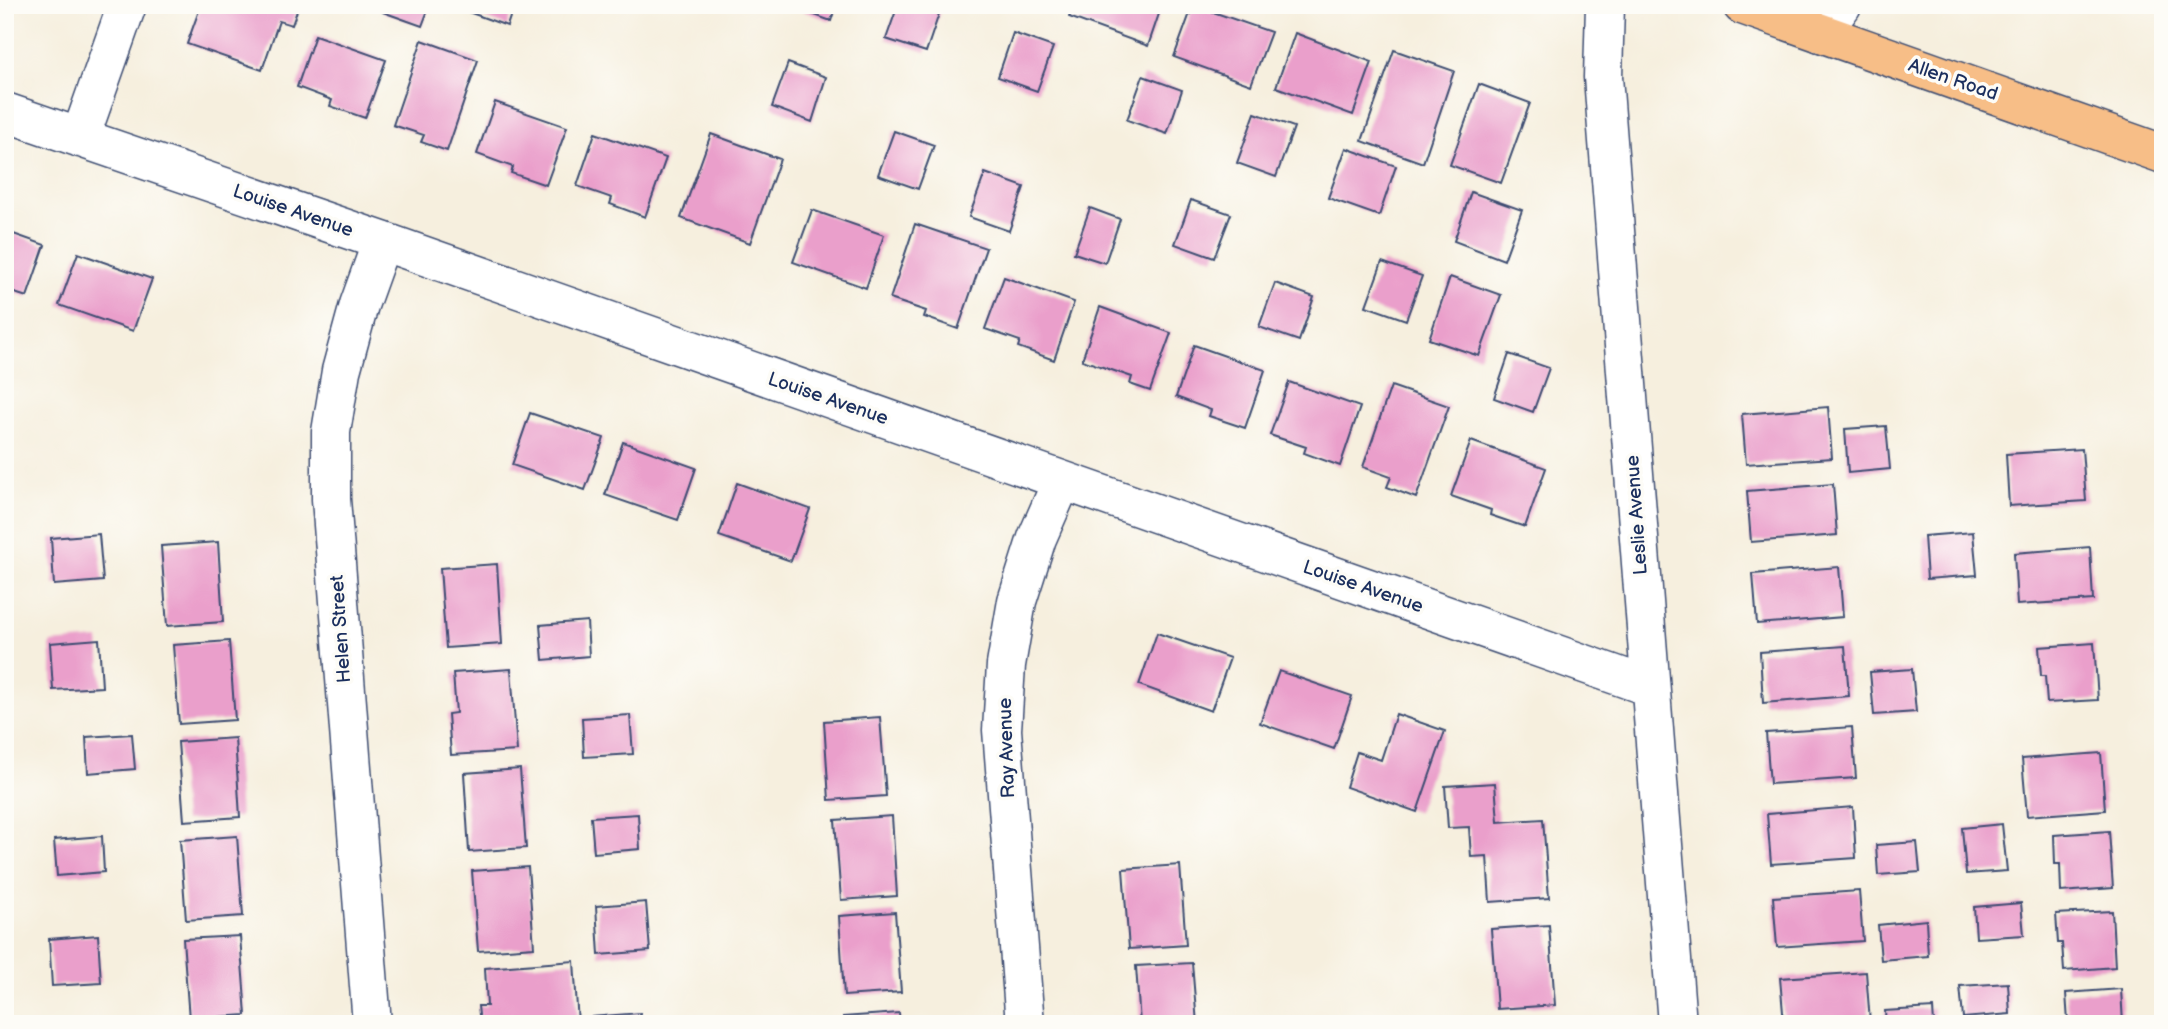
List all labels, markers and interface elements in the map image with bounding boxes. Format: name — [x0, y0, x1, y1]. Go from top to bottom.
street label: Allen Road — [1905, 54, 2001, 106]
street label: Louise Avenue — [230, 180, 356, 242]
street label: Louise Avenue — [765, 368, 891, 430]
street label: Leslie Avenue — [1621, 454, 1653, 576]
street label: Louise Avenue — [1300, 556, 1426, 618]
street label: Helen Street — [326, 574, 356, 684]
street label: Ray Avenue — [994, 697, 1020, 799]

